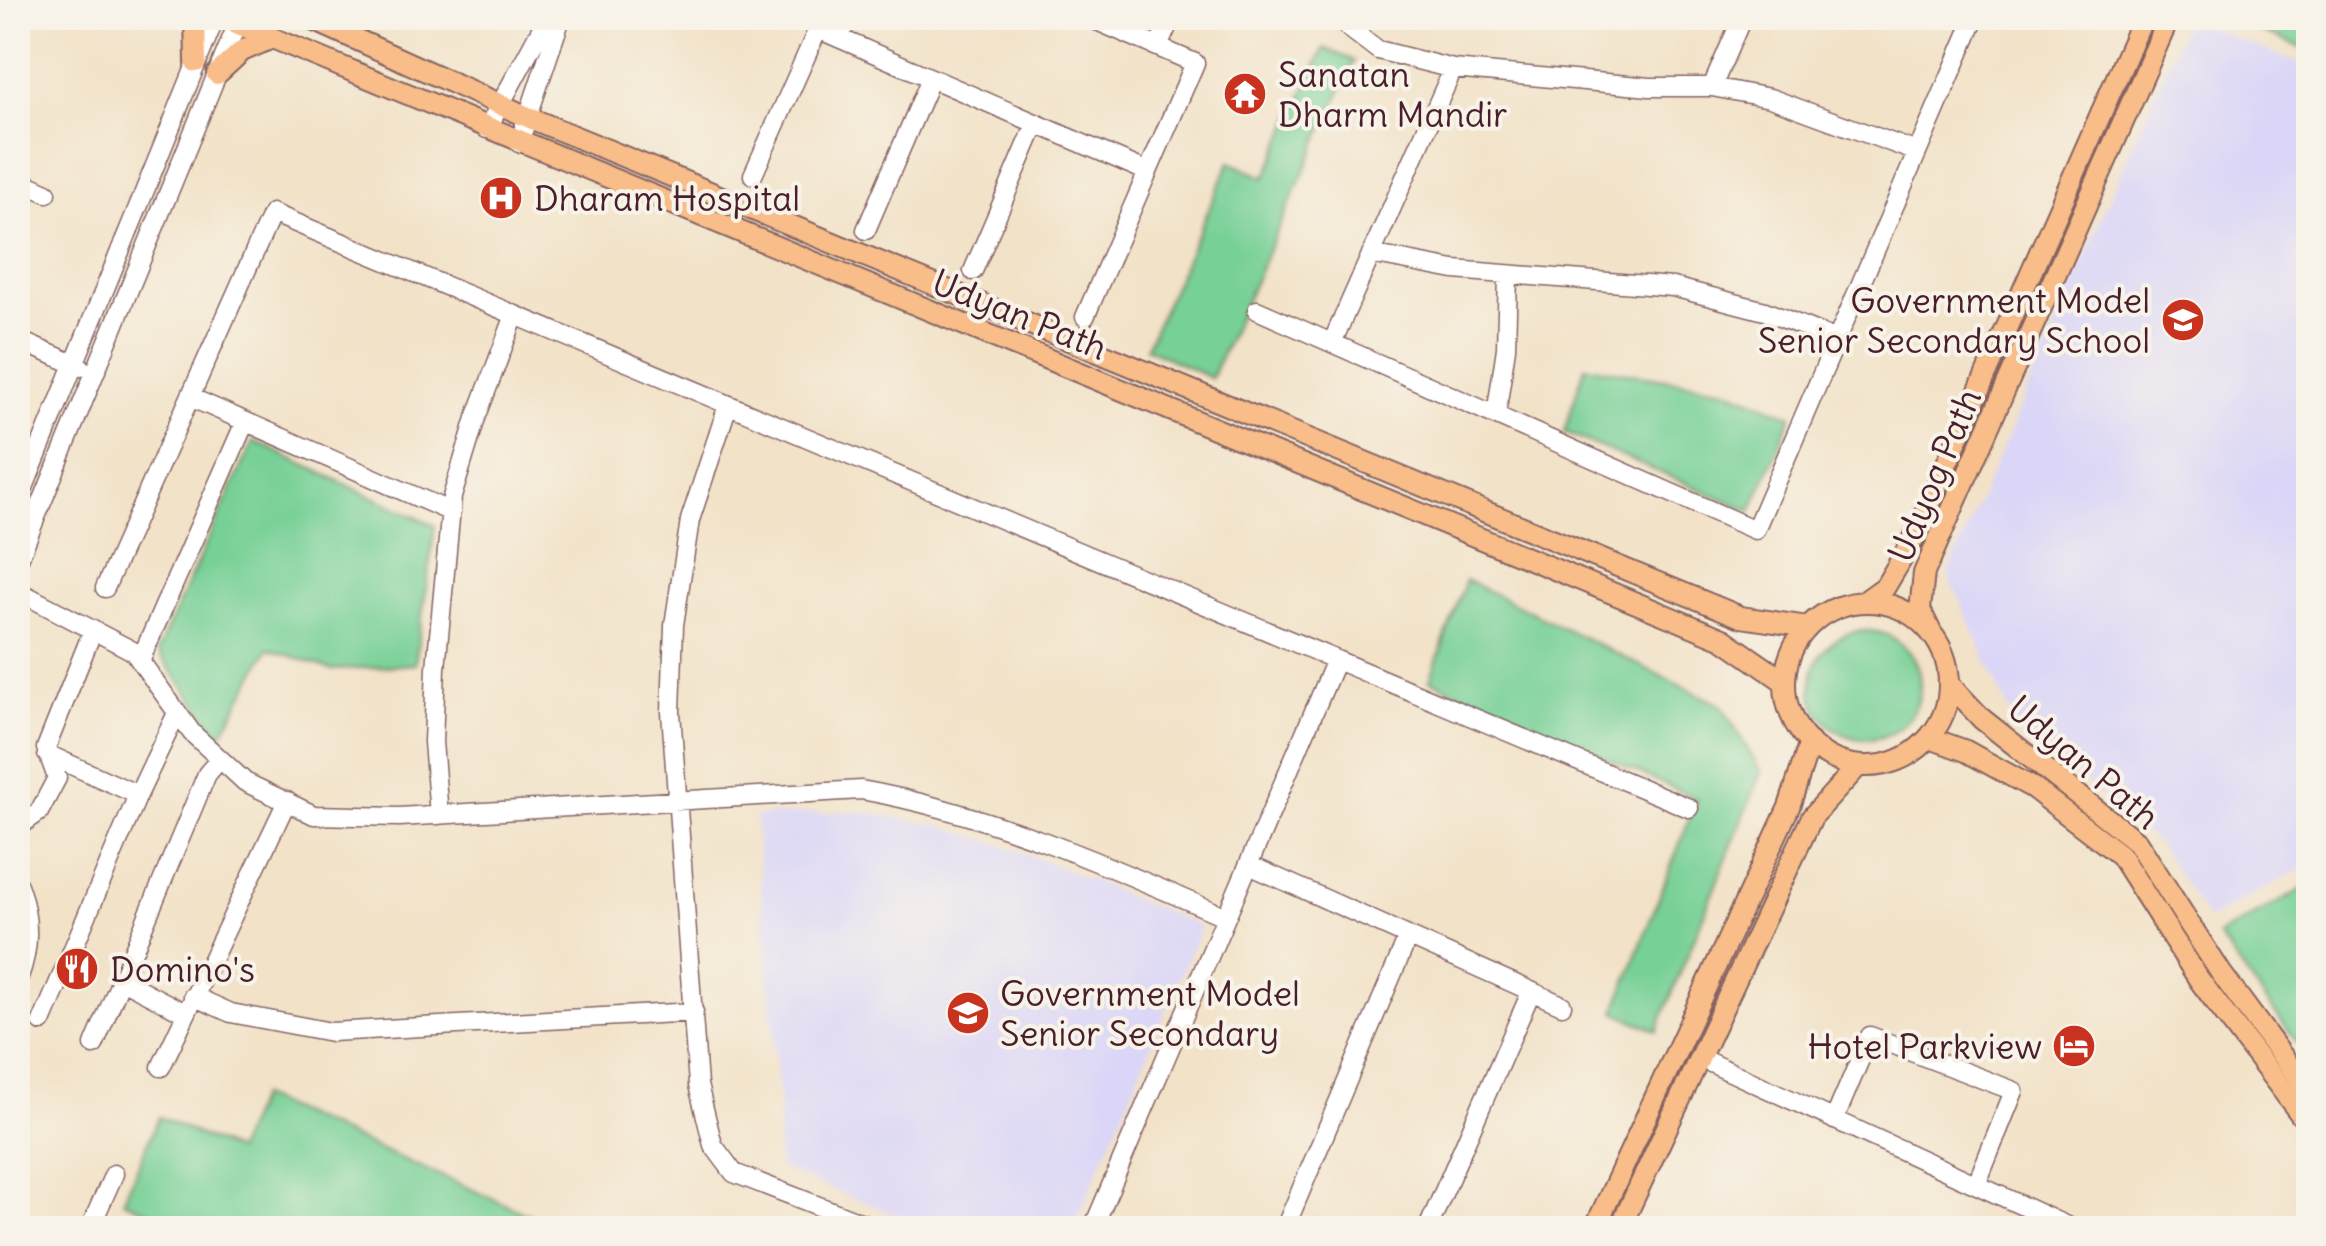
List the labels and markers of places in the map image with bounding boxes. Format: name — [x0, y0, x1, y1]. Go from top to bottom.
place label: Sanatan Dharm Mandir — [1278, 52, 1507, 136]
temple icon: Sanatan Dharm Mandir — [1222, 71, 1268, 117]
hospital icon: Dharam Hospital — [478, 175, 524, 221]
place label: Dharam Hospital — [534, 176, 800, 220]
place label: Government Model Senior Secondary School — [1758, 278, 2150, 362]
school or university icon: Government Model Senior Secondary School — [2160, 297, 2206, 343]
restaurant icon: Domino's — [54, 946, 100, 992]
place label: Domino's — [110, 947, 255, 991]
place label: Government Model Senior Secondary — [1000, 971, 1300, 1055]
school or university icon: Government Model Senior Secondary — [945, 990, 991, 1036]
hotel icon: Hotel Parkview — [2051, 1023, 2097, 1069]
place label: Hotel Parkview — [1807, 1024, 2042, 1068]

